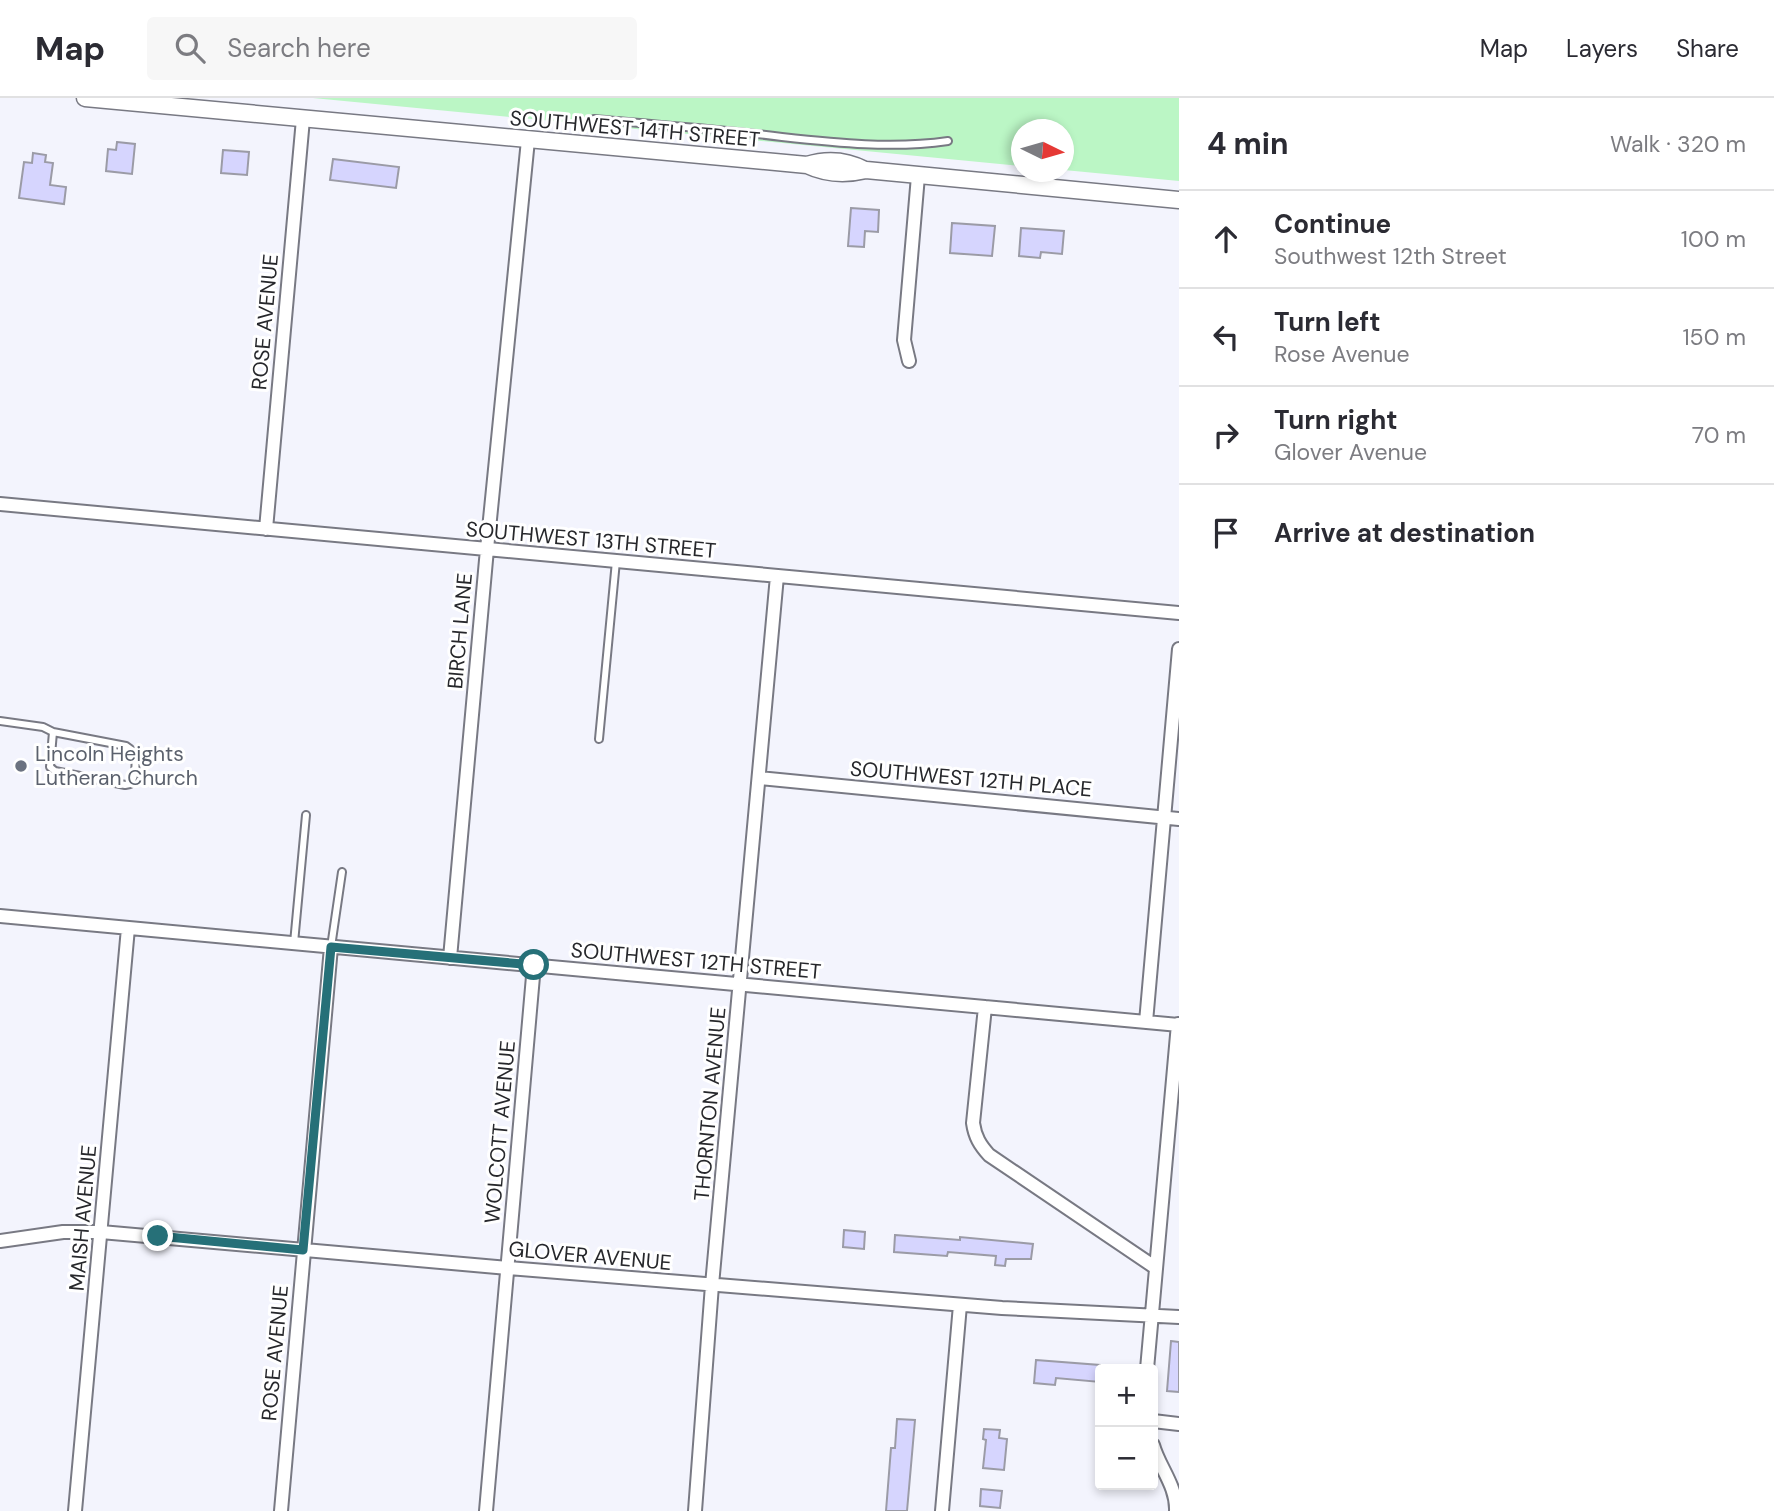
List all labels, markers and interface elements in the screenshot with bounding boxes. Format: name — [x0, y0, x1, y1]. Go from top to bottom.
search box — [147, 17, 637, 80]
text: Map — [35, 27, 105, 70]
icon: search — [171, 29, 209, 67]
text: Search here — [227, 31, 371, 65]
text: Map — [1480, 33, 1528, 64]
text: Layers — [1566, 33, 1638, 64]
text: Share — [1676, 33, 1739, 64]
street label: SOUTHWEST 14TH STREET — [509, 104, 762, 154]
north arrow — [1011, 119, 1074, 182]
text: 4 min — [1207, 124, 1289, 163]
text: Walk · 320 m — [1610, 129, 1746, 159]
text: Continue — [1274, 207, 1391, 241]
icon: ahead — [1207, 220, 1245, 258]
text: 100 m — [1681, 224, 1746, 254]
text: Southwest 12th Street — [1274, 241, 1507, 271]
street label: ROSE AVENUE — [245, 253, 285, 391]
text: Turn left — [1274, 305, 1381, 339]
icon: left — [1207, 318, 1245, 356]
text: 150 m — [1682, 322, 1746, 352]
text: Rose Avenue — [1274, 339, 1410, 369]
text: Turn right — [1274, 403, 1398, 437]
icon: right — [1207, 416, 1245, 454]
text: 70 m — [1692, 420, 1746, 450]
text: Glover Avenue — [1274, 437, 1427, 467]
icon: arrive — [1207, 514, 1245, 552]
street label: SOUTHWEST 13TH STREET — [465, 515, 718, 565]
text: Arrive at destination — [1274, 516, 1535, 550]
street label: BIRCH LANE — [441, 572, 479, 690]
place label: Lincoln Heights Lutheran Church — [35, 740, 198, 792]
street label: SOUTHWEST 12TH PLACE — [849, 754, 1093, 804]
marker: Lincoln Heights Lutheran Church — [13, 758, 29, 774]
street label: SOUTHWEST 12TH STREET — [570, 936, 823, 986]
route start — [518, 949, 549, 980]
street label: THORNTON AVENUE — [688, 1006, 732, 1202]
street label: WOLCOTT AVENUE — [478, 1039, 522, 1225]
street label: MAISH AVENUE — [63, 1144, 103, 1292]
route end — [142, 1220, 173, 1251]
street label: GLOVER AVENUE — [507, 1235, 673, 1277]
street label: ROSE AVENUE — [255, 1284, 295, 1422]
map controls — [1095, 1364, 1158, 1490]
button: + — [1095, 1364, 1158, 1427]
button: − — [1095, 1427, 1158, 1490]

